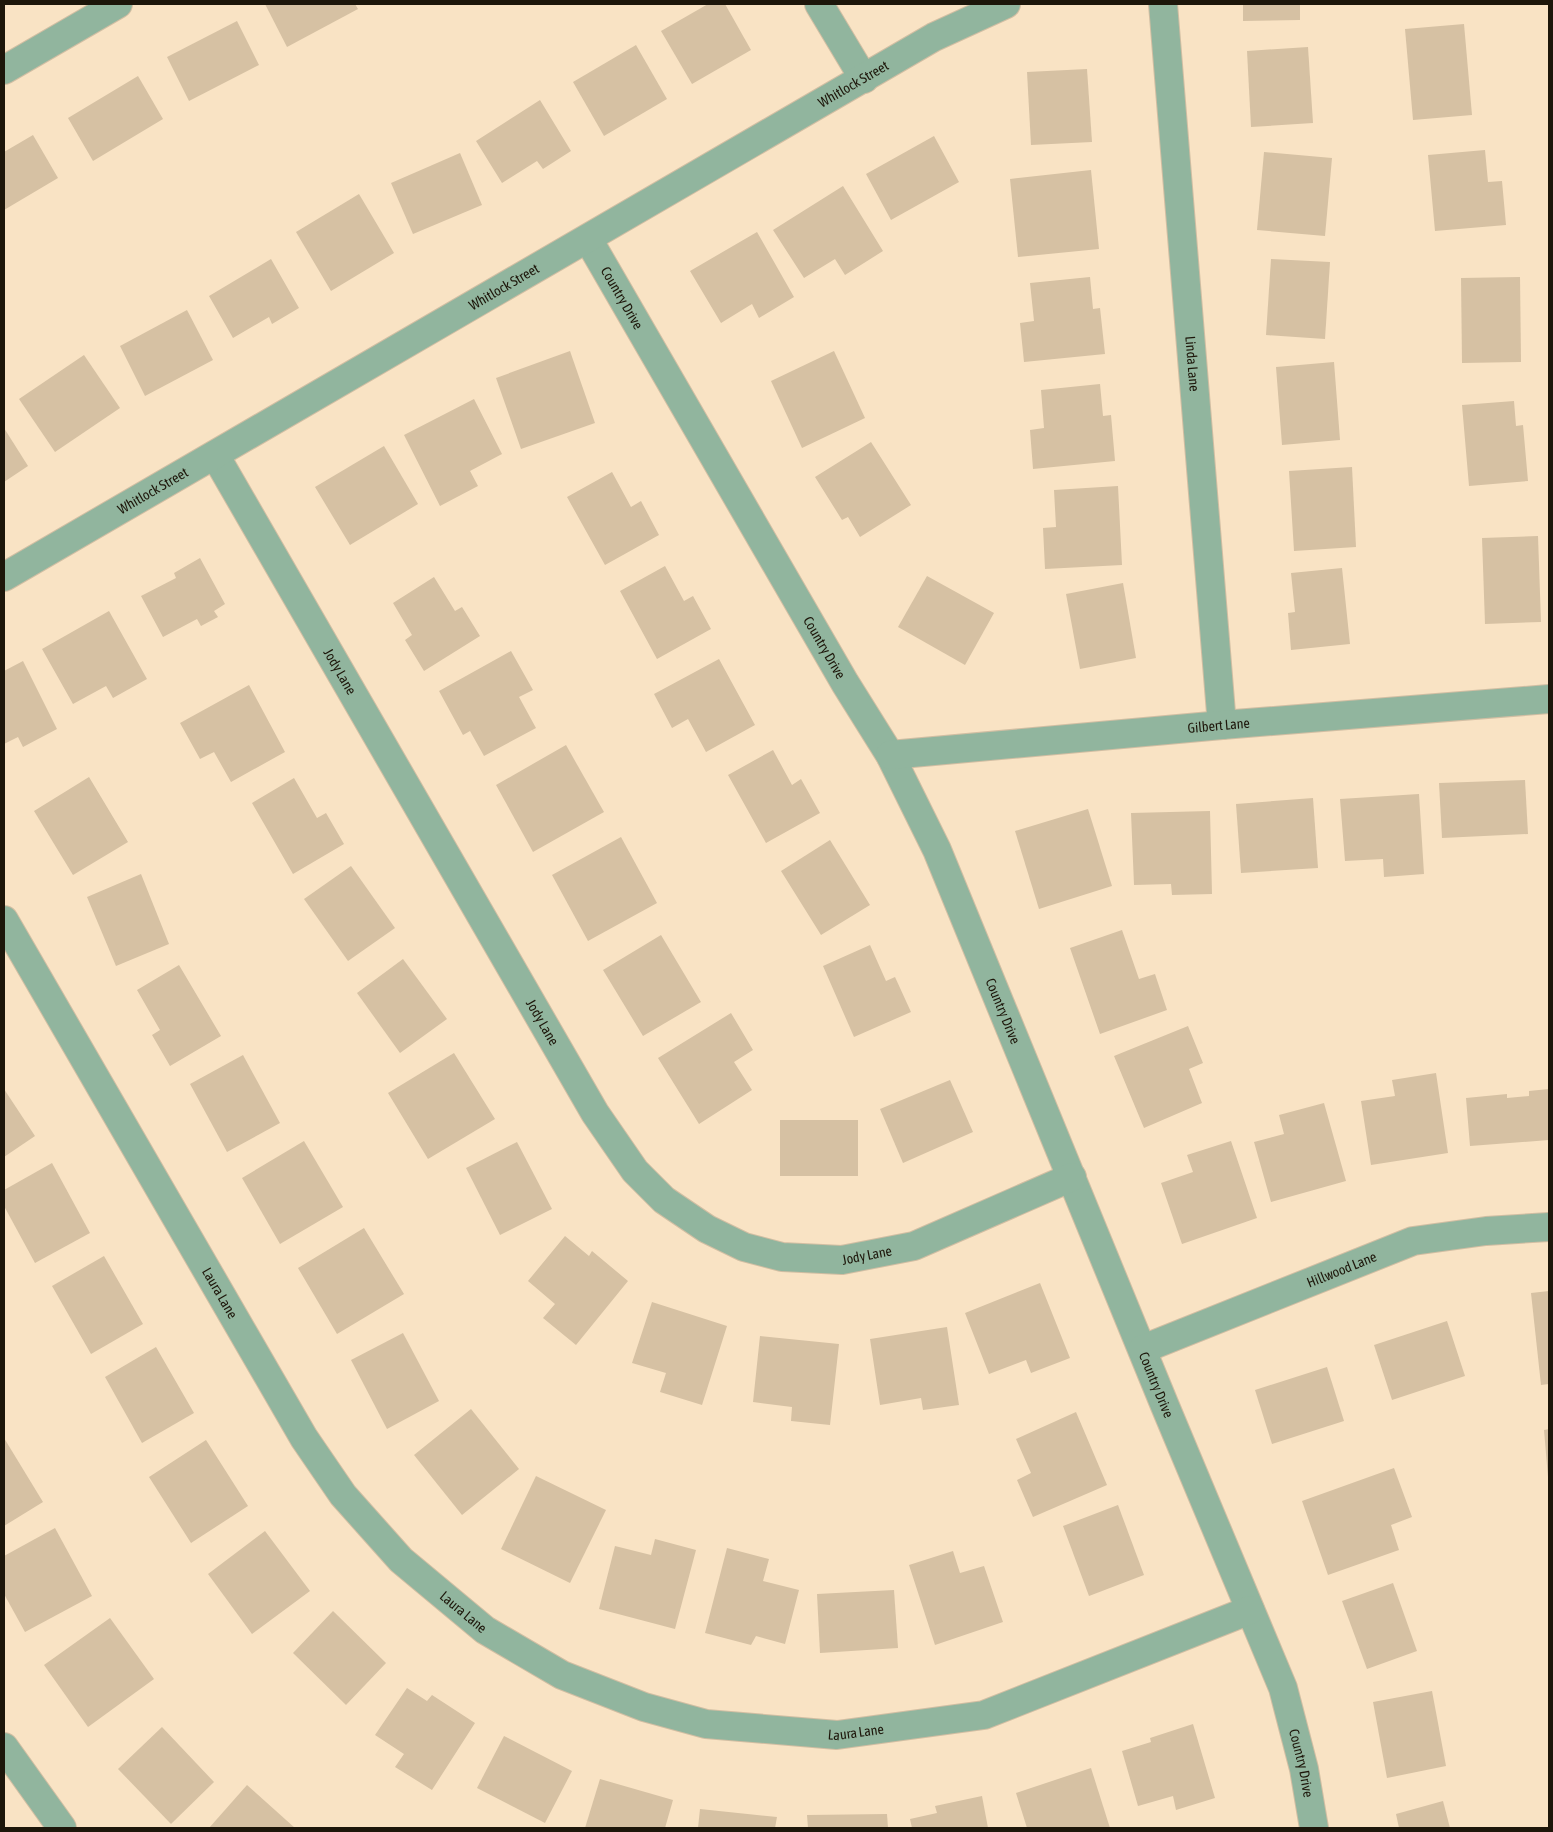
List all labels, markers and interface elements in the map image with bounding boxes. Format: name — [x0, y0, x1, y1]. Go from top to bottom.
street label: Whitlock Street — [815, 57, 891, 111]
street label: Whitlock Street — [466, 260, 542, 313]
street label: Country Drive — [598, 264, 646, 332]
street label: Linda Lane — [1182, 335, 1203, 392]
street label: Whitlock Street — [115, 464, 191, 517]
street label: Country Drive — [800, 613, 849, 682]
street label: Jody Lane — [320, 646, 360, 697]
street label: Gilbert Lane — [1187, 715, 1250, 736]
street label: Country Drive — [982, 976, 1024, 1046]
street label: Jody Lane — [523, 996, 562, 1048]
street label: Jody Lane — [841, 1242, 893, 1268]
street label: Hillwood Lane — [1304, 1248, 1379, 1291]
street label: Laura Lane — [199, 1265, 241, 1321]
street label: Country Drive — [1136, 1350, 1177, 1420]
street label: Laura Lane — [437, 1588, 490, 1636]
street label: Laura Lane — [827, 1721, 885, 1743]
street label: Country Drive — [1286, 1727, 1317, 1799]

